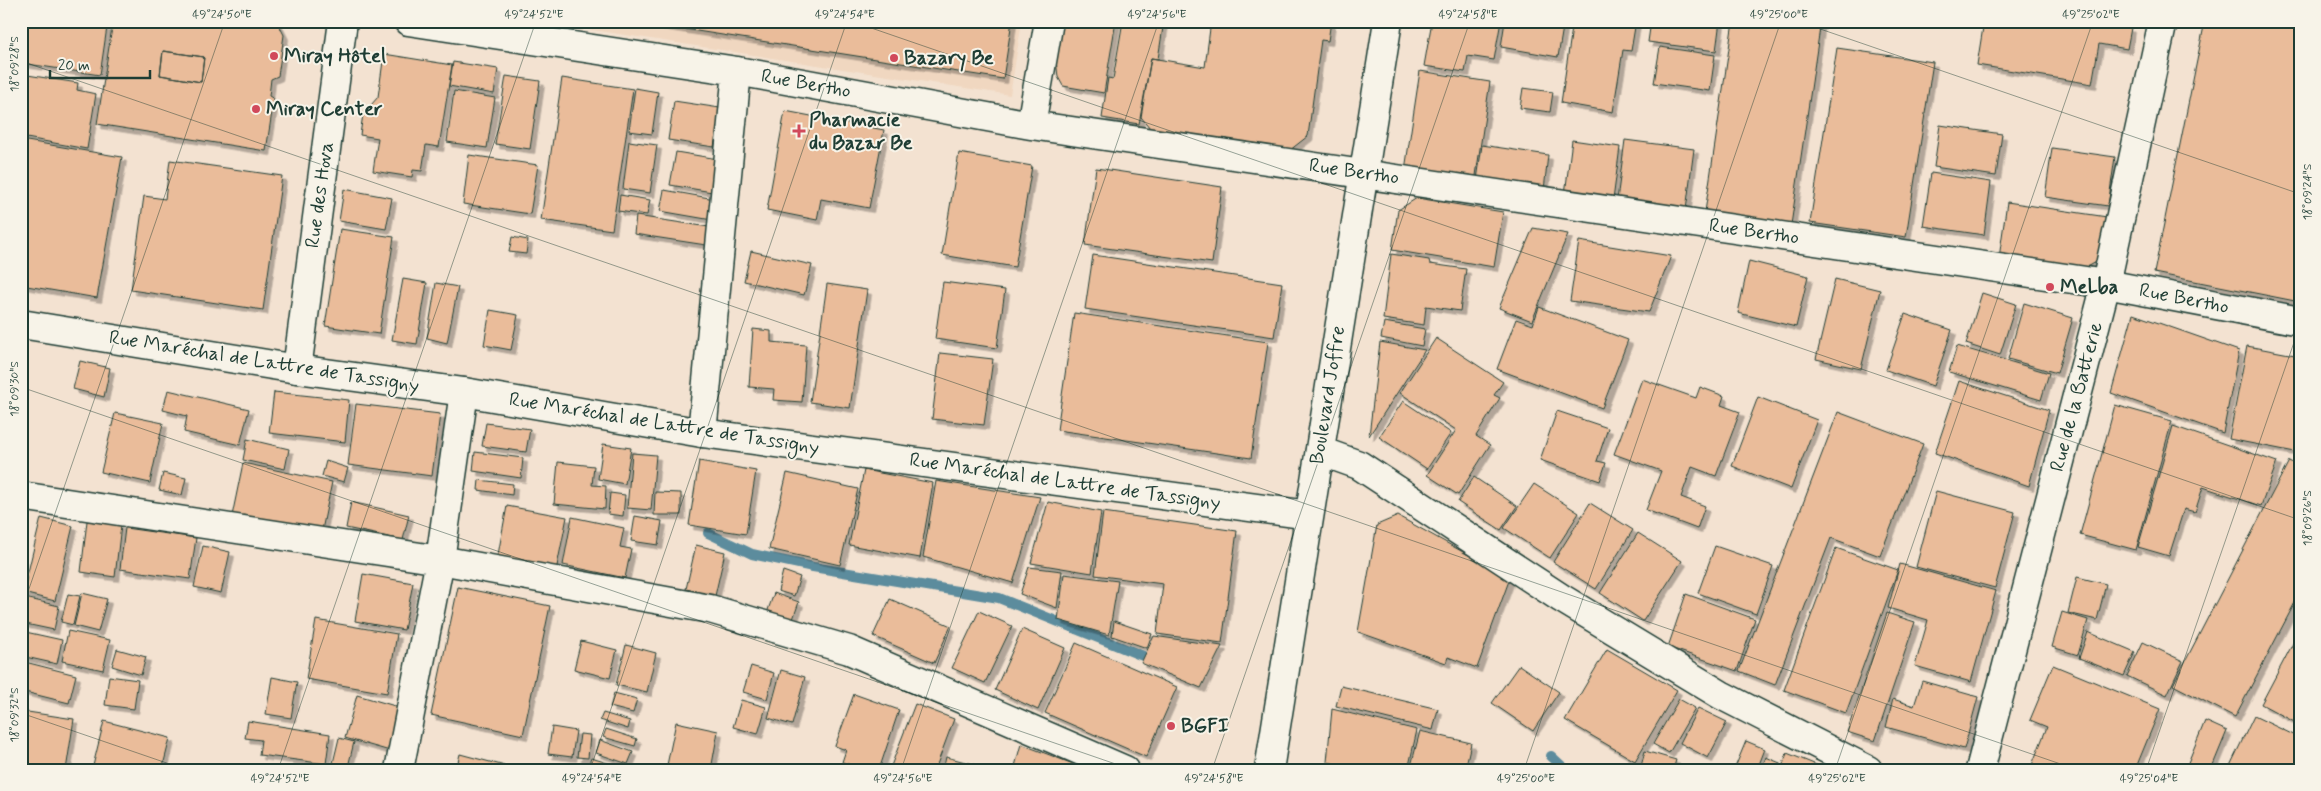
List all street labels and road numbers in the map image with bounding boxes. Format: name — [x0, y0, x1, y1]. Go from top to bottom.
street label: Rue Bertho — [759, 63, 853, 105]
street label: Rue des Hova — [299, 140, 341, 250]
street label: Rue Bertho — [1307, 152, 1401, 192]
street label: Rue Bertho — [1707, 212, 1801, 252]
street label: Rue Bertho — [2137, 277, 2231, 321]
street label: Rue de la Batterie — [2044, 319, 2110, 475]
street label: Rue Maréchal de Lattre de Tassigny — [107, 324, 421, 401]
street label: Boulevard Joffre — [1304, 324, 1352, 466]
street label: Rue Maréchal de Lattre de Tassigny — [507, 386, 821, 463]
street label: Rue Maréchal de Lattre de Tassigny — [908, 447, 1222, 518]

